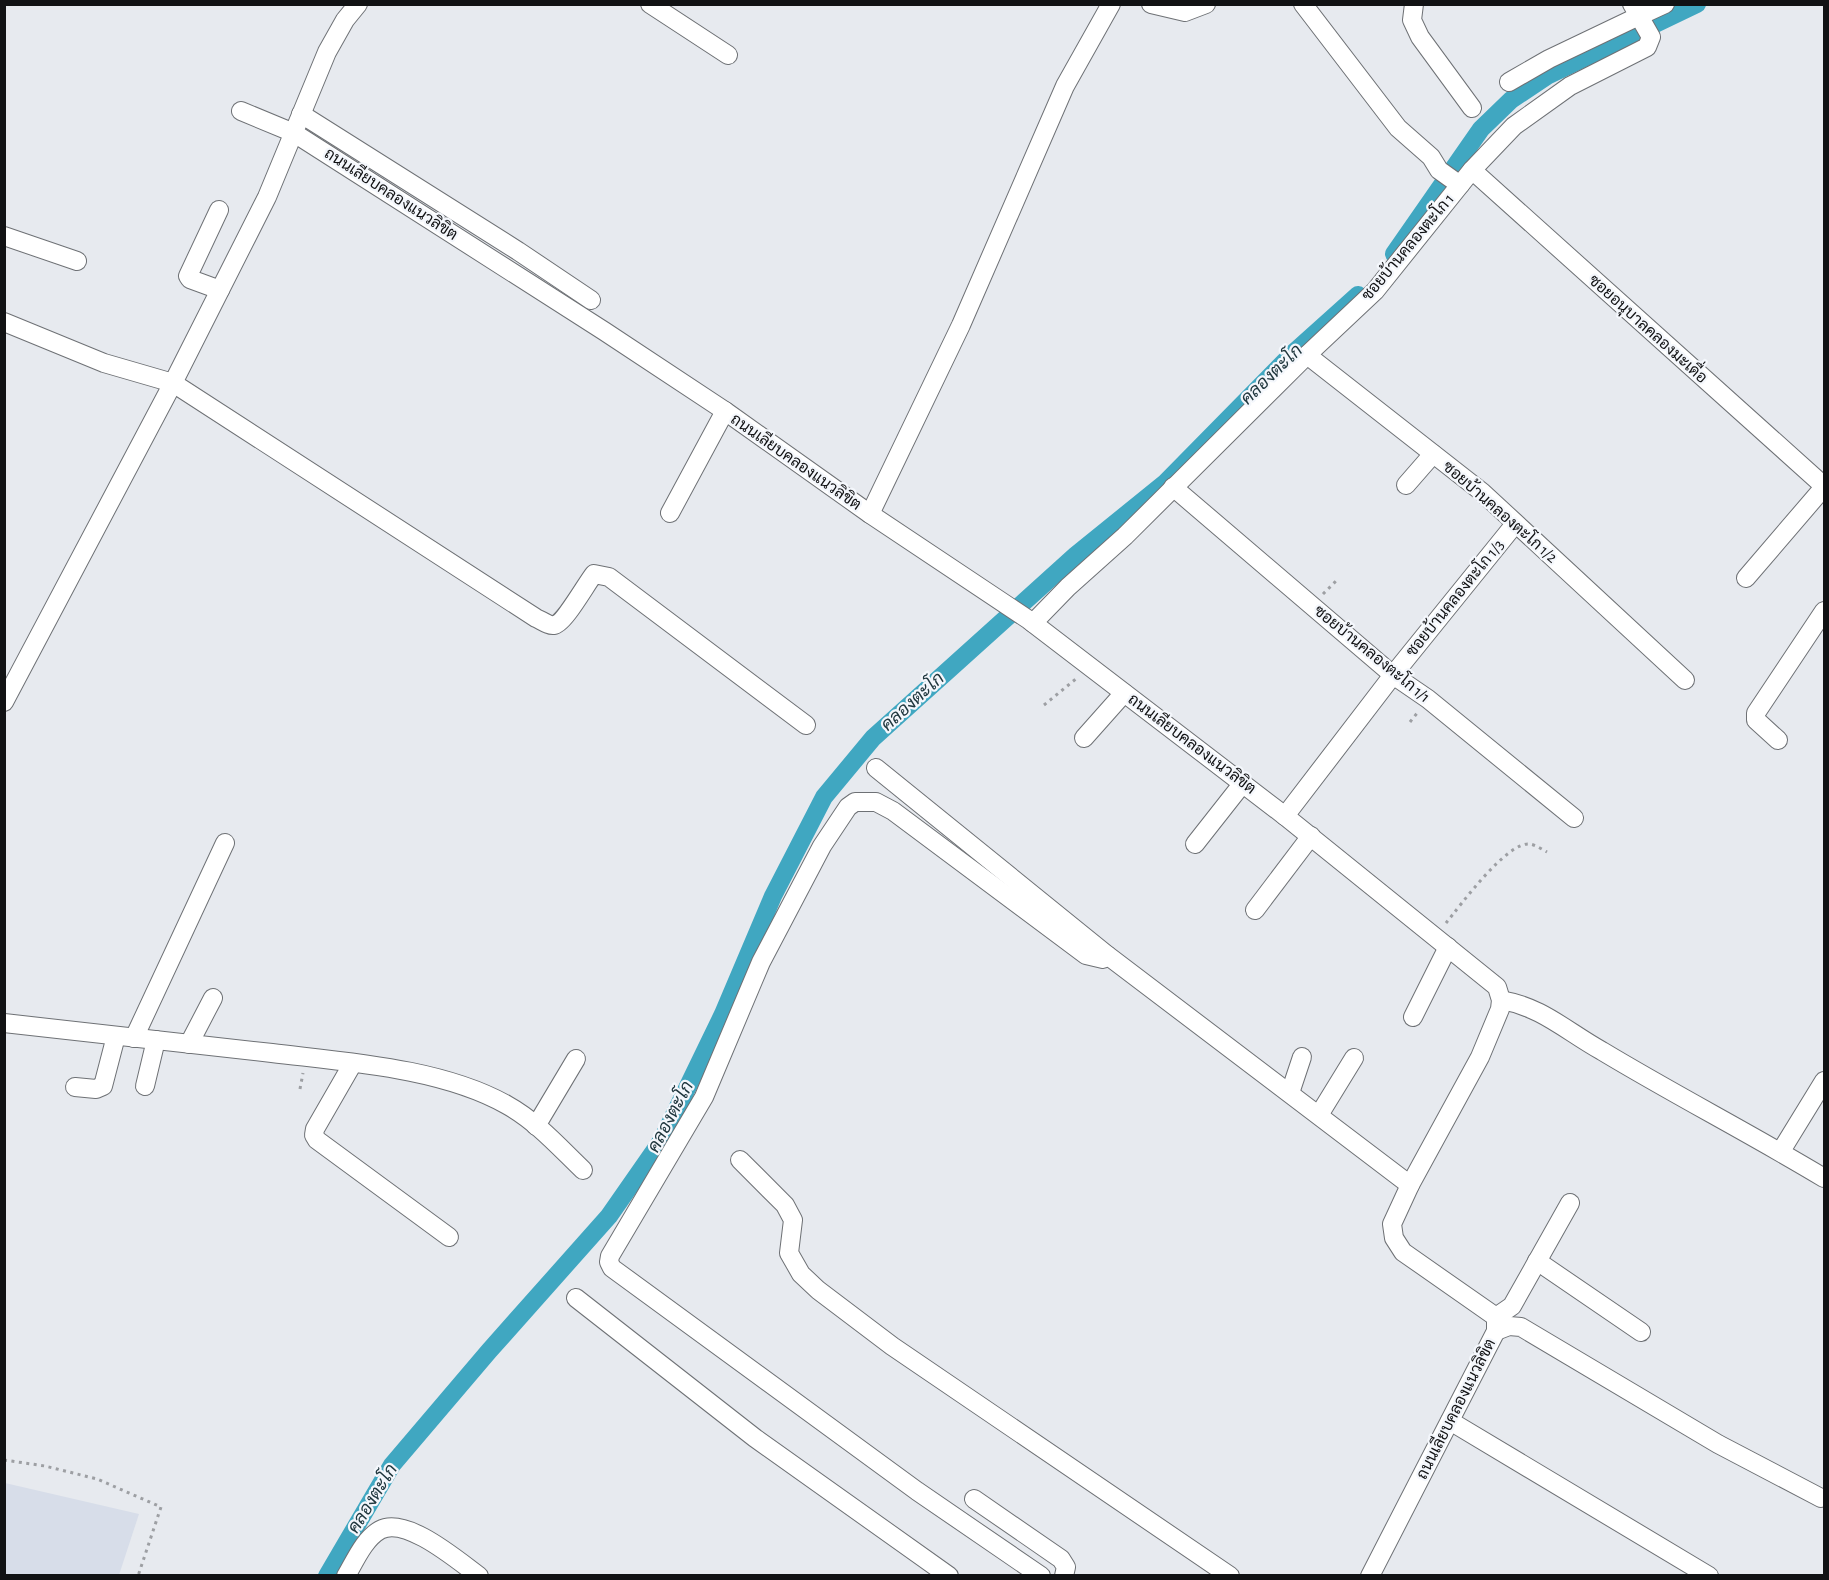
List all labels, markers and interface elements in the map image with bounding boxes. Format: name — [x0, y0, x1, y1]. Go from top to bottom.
street label: ถนนเลียบคลองแนวลิขิต — [322, 142, 463, 243]
street label: ซอยบ้านคลองตะโก 1 — [1356, 188, 1457, 303]
street label: ซอยอนุบาลคลองมะเดื่อ — [1584, 267, 1715, 388]
water label: คลองตะโก — [1234, 338, 1306, 408]
street label: ถนนเลียบคลองแนวลิขิต — [728, 408, 866, 513]
street label: ซอยบ้านคลองตะโก 1/2 — [1440, 455, 1563, 566]
street label: ซอยบ้านคลองตะโก 1/3 — [1400, 534, 1507, 659]
street label: ซอยบ้านคลองตะโก 1/1 — [1311, 599, 1436, 706]
water label: คลองตะโก — [875, 666, 948, 735]
street label: ถนนเลียบคลองแนวลิขิต — [1125, 688, 1261, 797]
water label: คลองตะโก — [640, 1076, 697, 1156]
street label: ถนนเลียบคลองแนวลิขิต — [1410, 1334, 1498, 1482]
water label: คลองตะโก — [341, 1459, 401, 1537]

